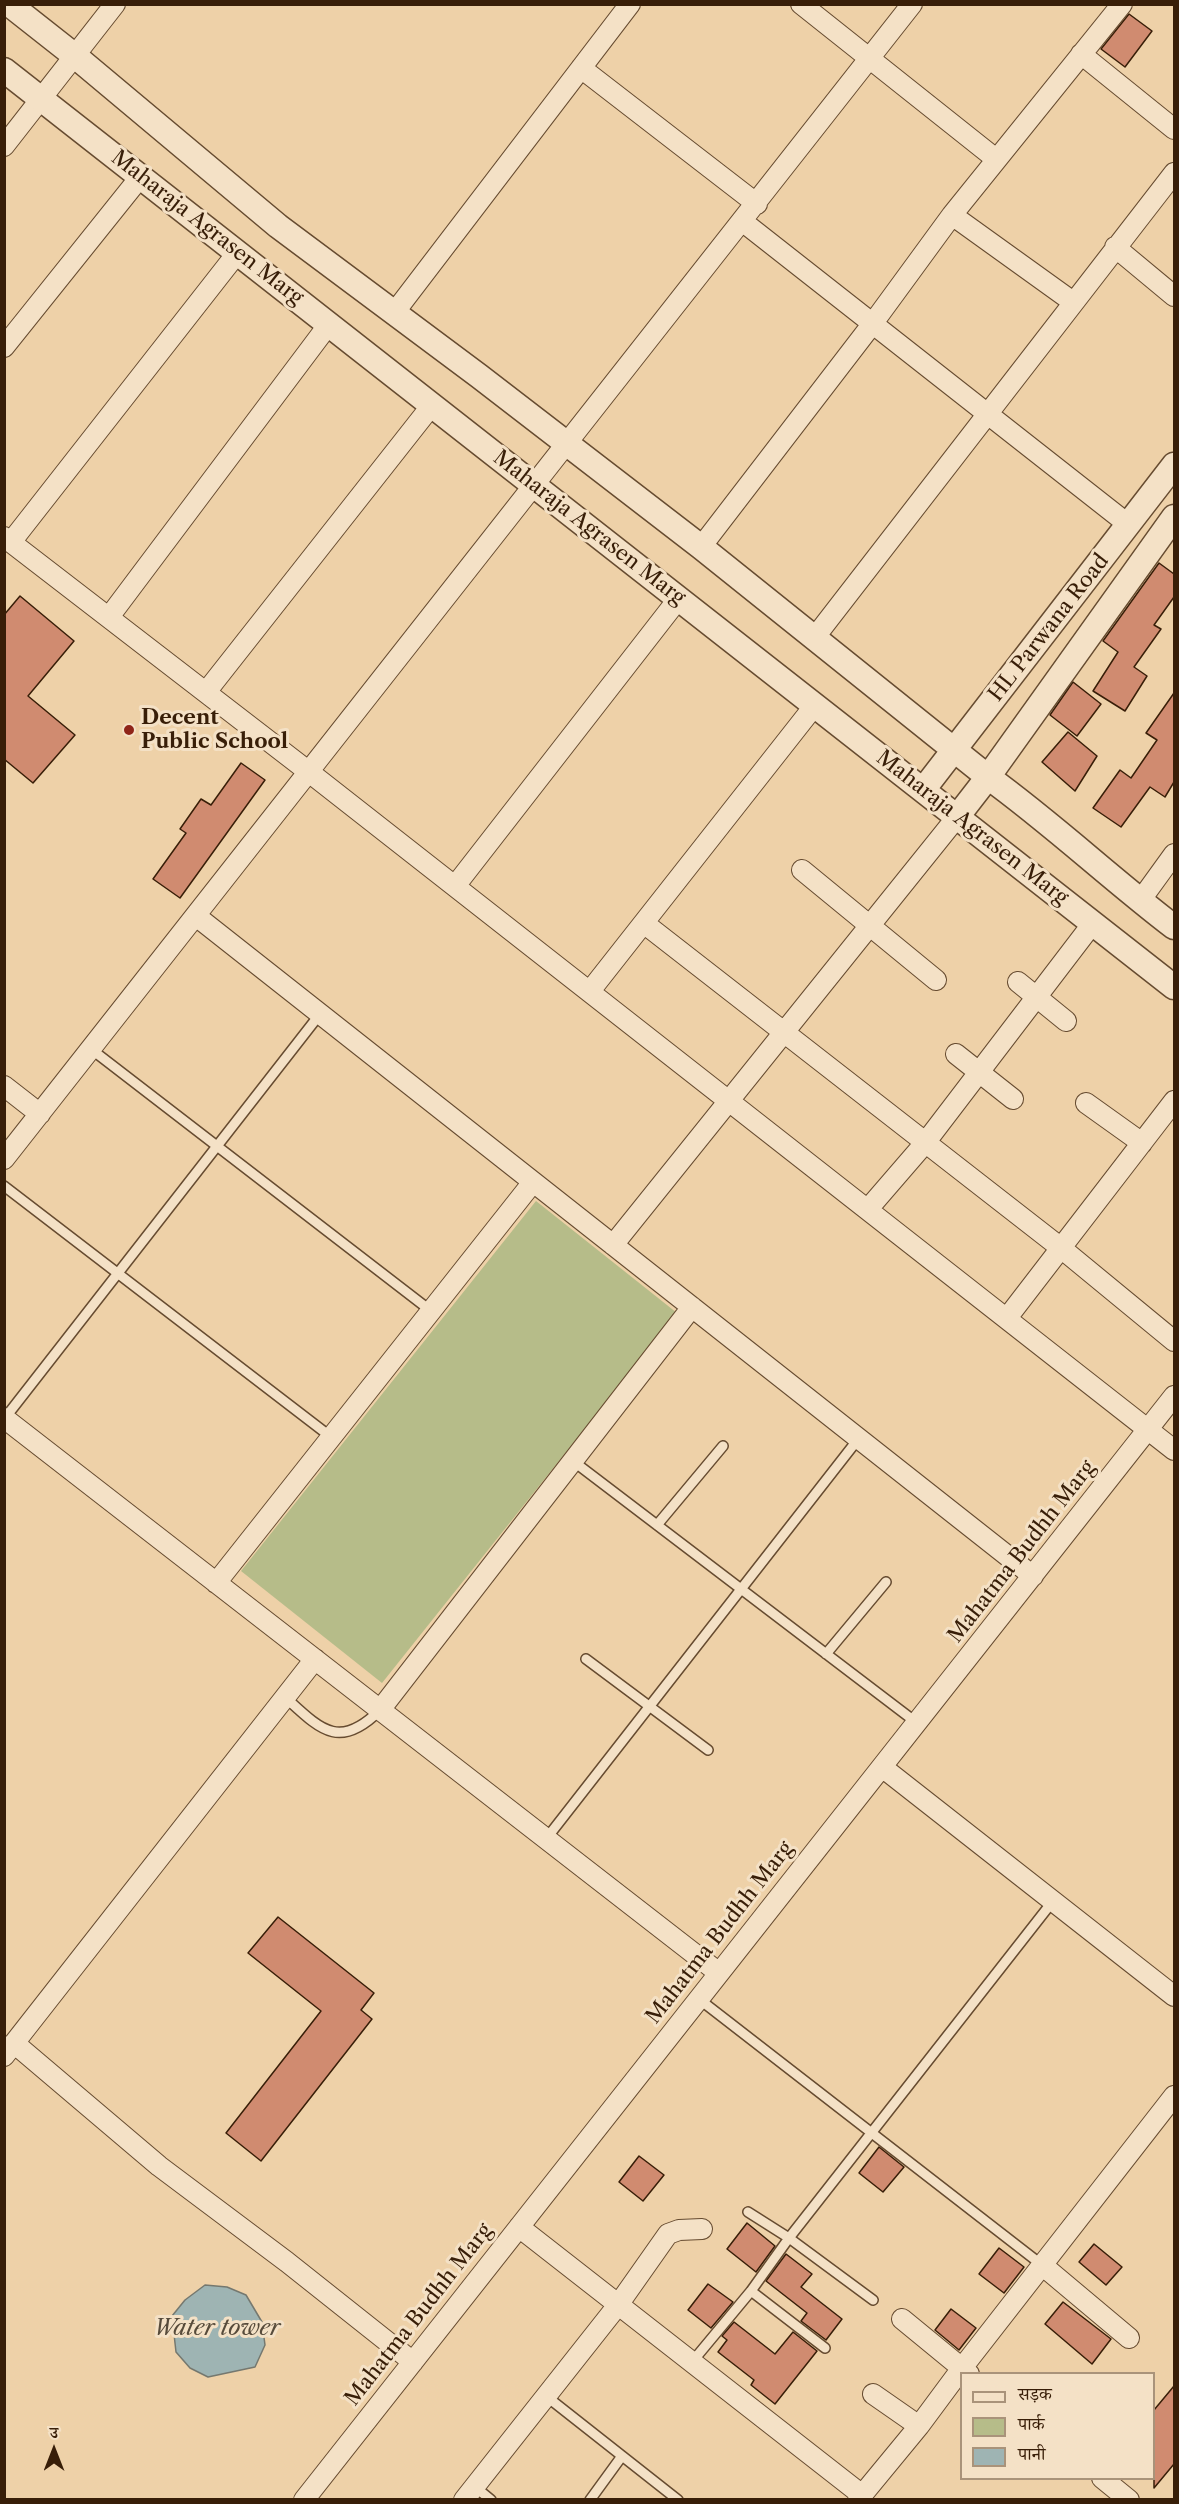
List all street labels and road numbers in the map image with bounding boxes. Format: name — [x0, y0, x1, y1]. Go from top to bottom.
street label: Maharaja Agrasen Marg — [106, 145, 308, 311]
street label: Maharaja Agrasen Marg — [488, 445, 690, 611]
street label: HL Parwana Road — [984, 549, 1114, 707]
street label: Maharaja Agrasen Marg — [871, 745, 1073, 911]
street label: Mahatma Budhh Marg — [943, 1456, 1101, 1648]
street label: Mahatma Budhh Marg — [641, 1837, 799, 2029]
street label: Mahatma Budhh Marg — [340, 2219, 498, 2411]

